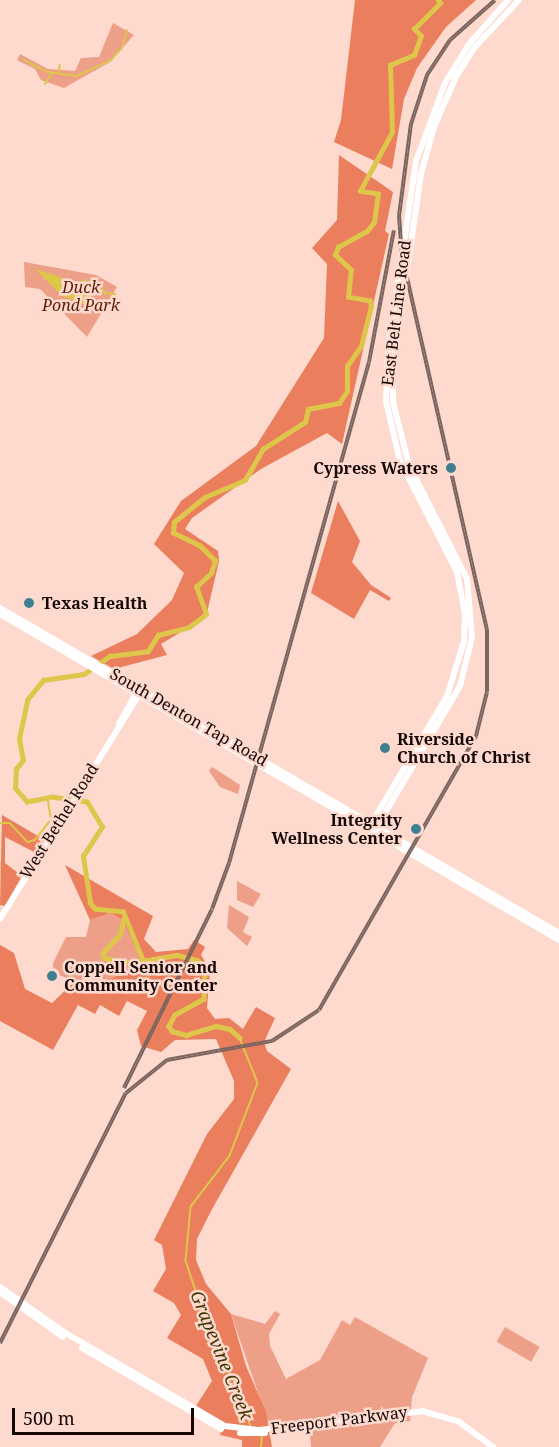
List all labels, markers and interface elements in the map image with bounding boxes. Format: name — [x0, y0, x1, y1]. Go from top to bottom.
street label: East Belt Line Road — [378, 239, 414, 387]
park label: Duck Pond Park — [42, 277, 120, 315]
place label: Cypress Waters — [313, 458, 438, 478]
marker: Cypress Waters — [442, 459, 460, 477]
place label: Texas Health — [42, 593, 147, 613]
marker: Texas Health — [20, 594, 38, 612]
street label: South Denton Tap Road — [107, 664, 271, 770]
place label: Riverside Church of Christ — [397, 729, 531, 767]
marker: Riverside Church of Christ — [378, 741, 392, 755]
street label: West Bethel Road — [16, 760, 102, 882]
place label: Integrity Wellness Center — [272, 810, 402, 848]
marker: Integrity Wellness Center — [407, 820, 425, 838]
place label: Coppell Senior and Community Center — [64, 957, 217, 995]
marker: Coppell Senior and Community Center — [45, 969, 59, 983]
water label: Grapevine Creek — [186, 1287, 258, 1423]
scale bar — [15, 1396, 196, 1434]
street label: Freeport Parkway — [270, 1402, 408, 1438]
text: 500 m — [23, 1406, 75, 1430]

